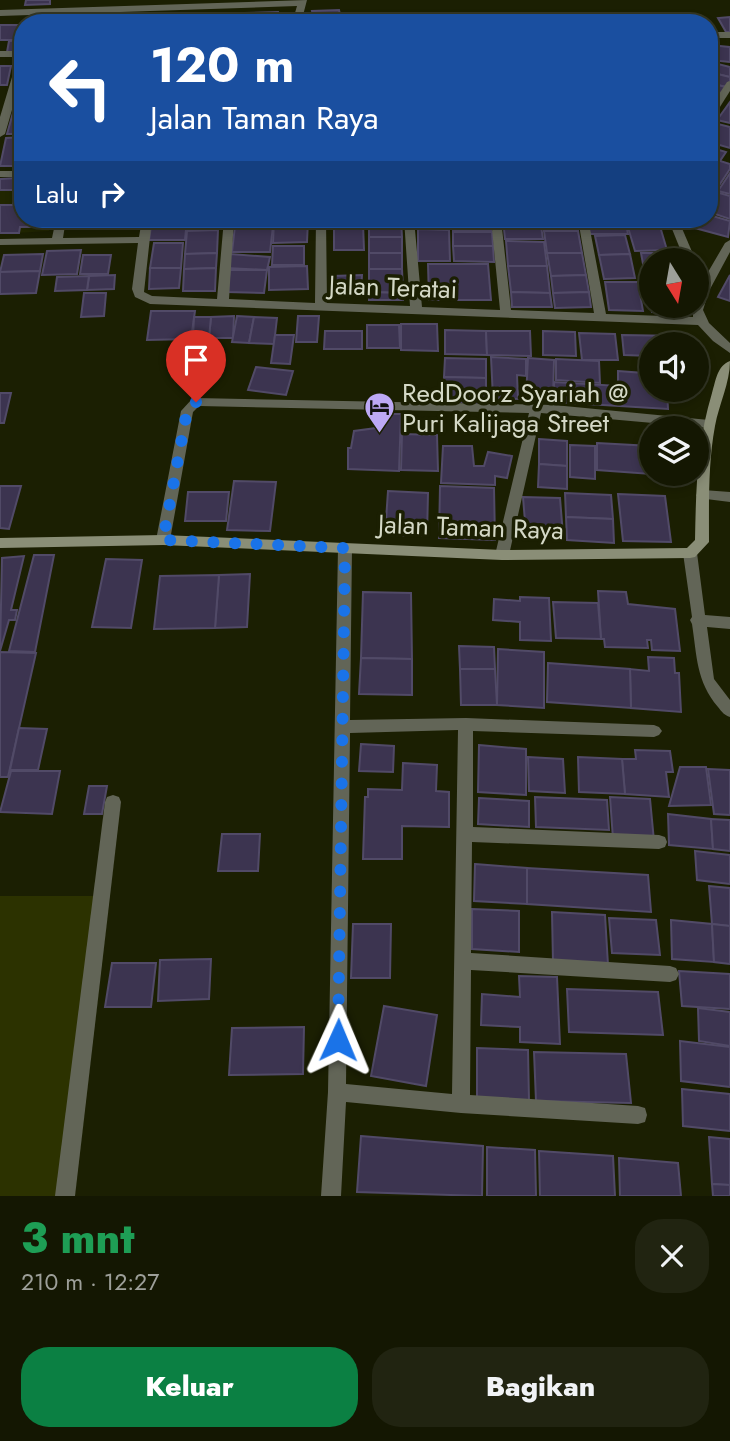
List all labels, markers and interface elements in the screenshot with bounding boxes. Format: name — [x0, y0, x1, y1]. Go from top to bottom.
text: 120 m — [150, 30, 294, 100]
icon: left — [35, 42, 126, 133]
text: Jalan Taman Raya — [150, 95, 379, 141]
text: Lalu — [35, 175, 79, 213]
icon: right — [93, 175, 131, 213]
north arrow — [639, 248, 709, 318]
map controls — [639, 248, 709, 486]
street label: Jalan Teratai — [325, 266, 458, 308]
pin — [166, 330, 226, 402]
button: sound — [639, 332, 709, 402]
icon: arrive — [177, 341, 215, 379]
place label: RedDoorz Syariah @ Puri Kalijaga Street — [402, 374, 628, 442]
hotel icon: RedDoorz Syariah @ Puri Kalijaga Street — [362, 391, 396, 435]
button: layers — [639, 416, 709, 486]
street label: Jalan Taman Raya — [374, 505, 565, 549]
position arrow — [301, 1003, 375, 1077]
text: 3 mnt — [21, 1208, 135, 1269]
button: close — [635, 1219, 709, 1293]
text: 210 m · 12:27 — [21, 1265, 159, 1299]
button: Keluar — [21, 1347, 358, 1427]
button: Bagikan — [372, 1347, 709, 1427]

